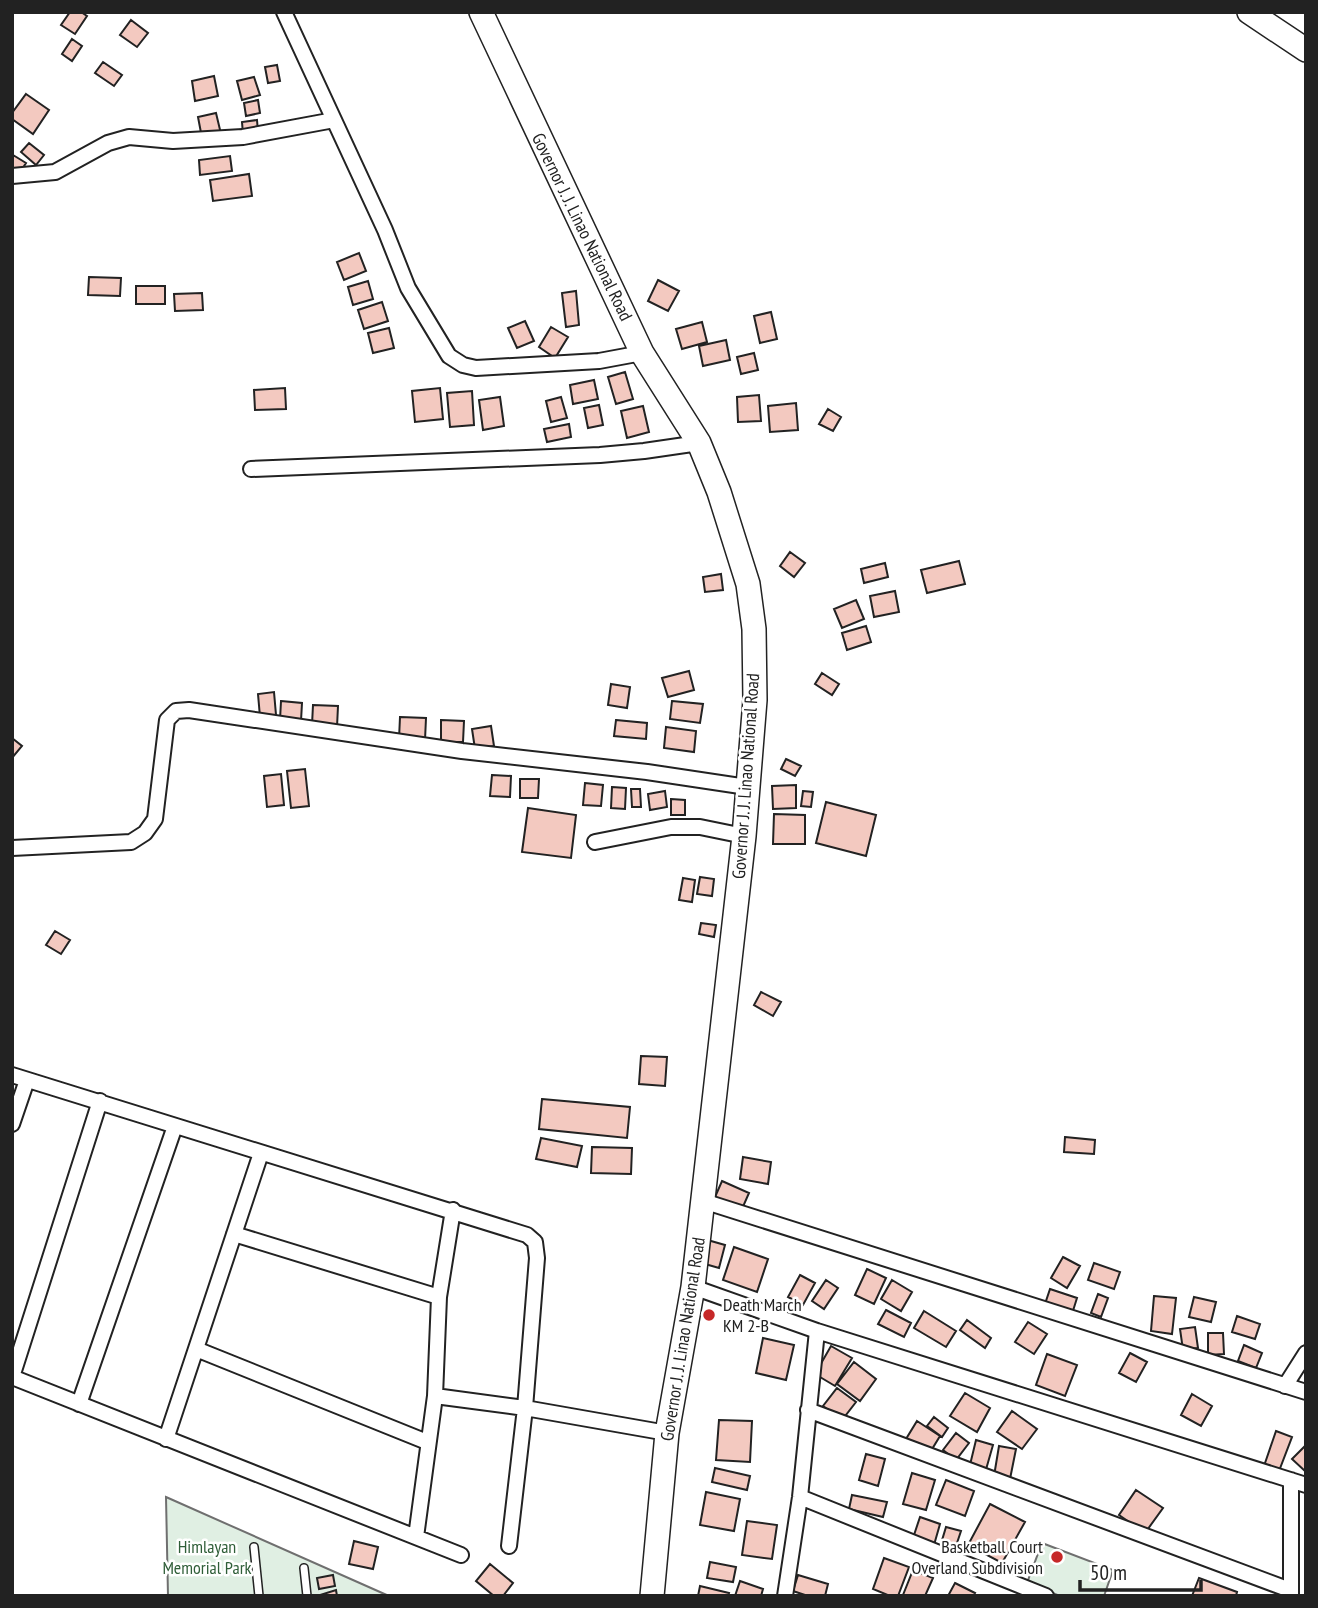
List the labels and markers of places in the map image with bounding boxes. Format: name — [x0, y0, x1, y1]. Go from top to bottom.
place label: Death March KM 2-B — [723, 1293, 802, 1337]
marker: Death March KM 2-B — [701, 1307, 717, 1323]
place label: Basketball Court Overland Subdivision — [911, 1535, 1043, 1579]
marker: Basketball Court Overland Subdivision — [1049, 1549, 1065, 1565]

